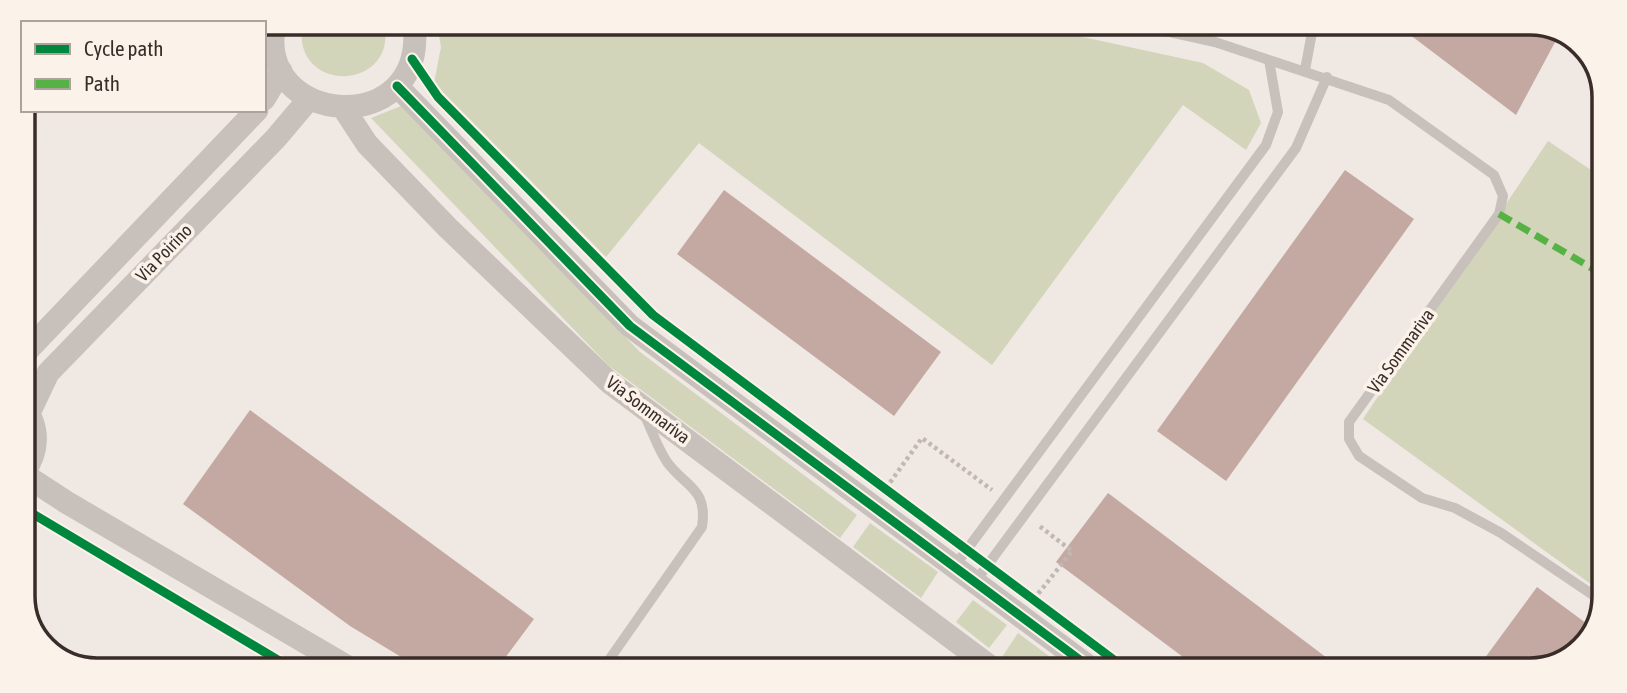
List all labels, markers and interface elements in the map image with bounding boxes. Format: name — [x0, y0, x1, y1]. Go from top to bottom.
legend — [21, 21, 266, 112]
text: Cycle path — [84, 36, 163, 60]
text: Path — [84, 71, 120, 95]
street label: Via Poirino — [131, 220, 196, 286]
street label: Via Sommariva — [1363, 304, 1438, 397]
street label: Via Sommariva — [602, 371, 694, 448]

